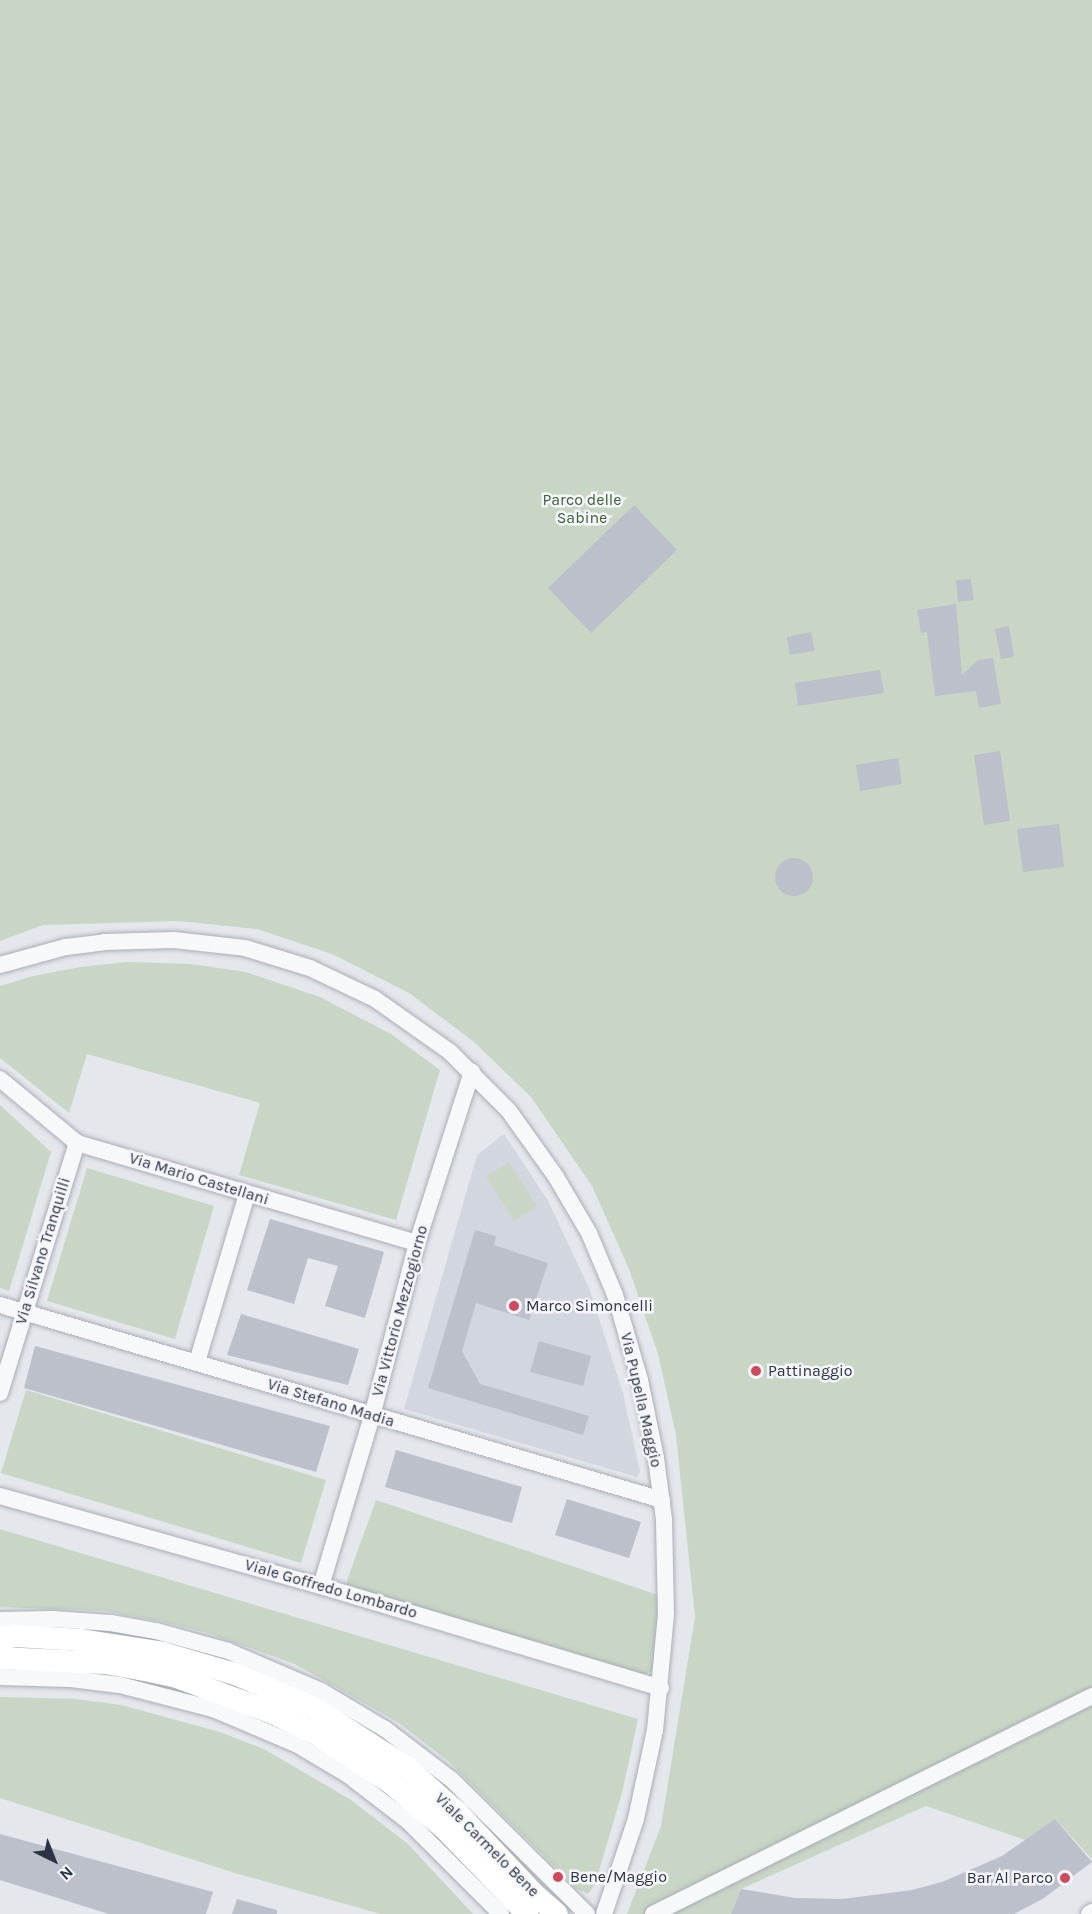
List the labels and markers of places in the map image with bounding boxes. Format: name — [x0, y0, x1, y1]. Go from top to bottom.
place label: Marco Simoncelli — [526, 1296, 653, 1316]
marker: Marco Simoncelli — [507, 1299, 521, 1313]
place label: Pattinaggio — [768, 1361, 853, 1381]
marker: Pattinaggio — [749, 1364, 763, 1378]
place label: Bene/Maggio — [570, 1867, 667, 1887]
place label: Bar Al Parco — [967, 1868, 1053, 1888]
marker: Bene/Maggio — [551, 1870, 565, 1884]
marker: Bar Al Parco — [1058, 1871, 1072, 1885]

